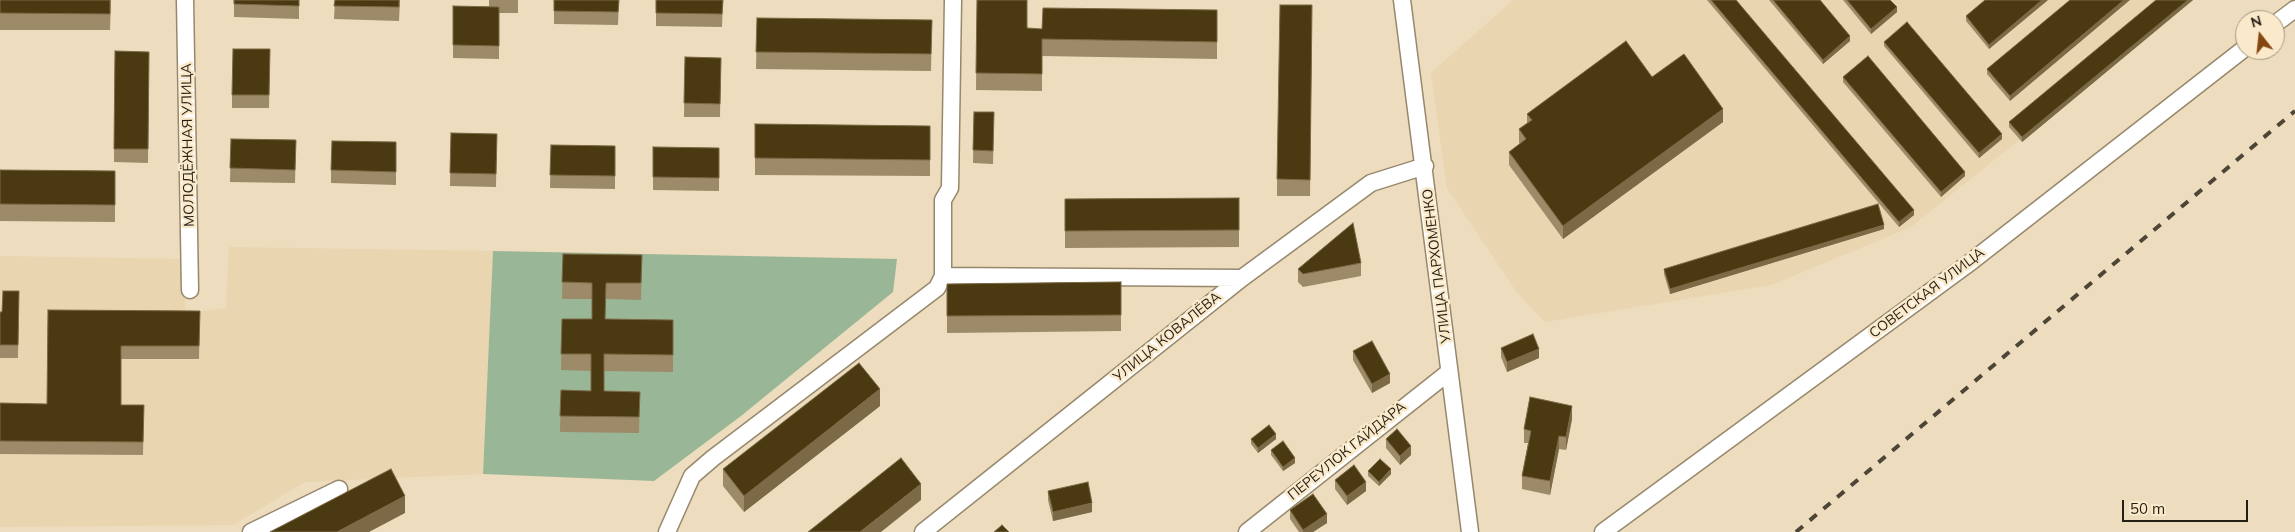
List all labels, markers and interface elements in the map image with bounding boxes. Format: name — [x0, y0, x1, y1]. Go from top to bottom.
north arrow — [2235, 10, 2285, 60]
text: N — [2249, 11, 2264, 32]
street label: МОЛОДЁЖНАЯ УЛИЦА — [178, 63, 198, 227]
street label: УЛИЦА ПАРХОМЕНКО — [1419, 188, 1455, 344]
street label: СОВЕТСКАЯ УЛИЦА — [1866, 244, 1988, 342]
street label: УЛИЦА КОВАЛЁВА — [1110, 288, 1224, 386]
street label: ПЕРЕУЛОК ГАЙДАРА — [1285, 398, 1409, 504]
scale bar — [2125, 490, 2251, 522]
text: 50 m — [2130, 499, 2165, 518]

